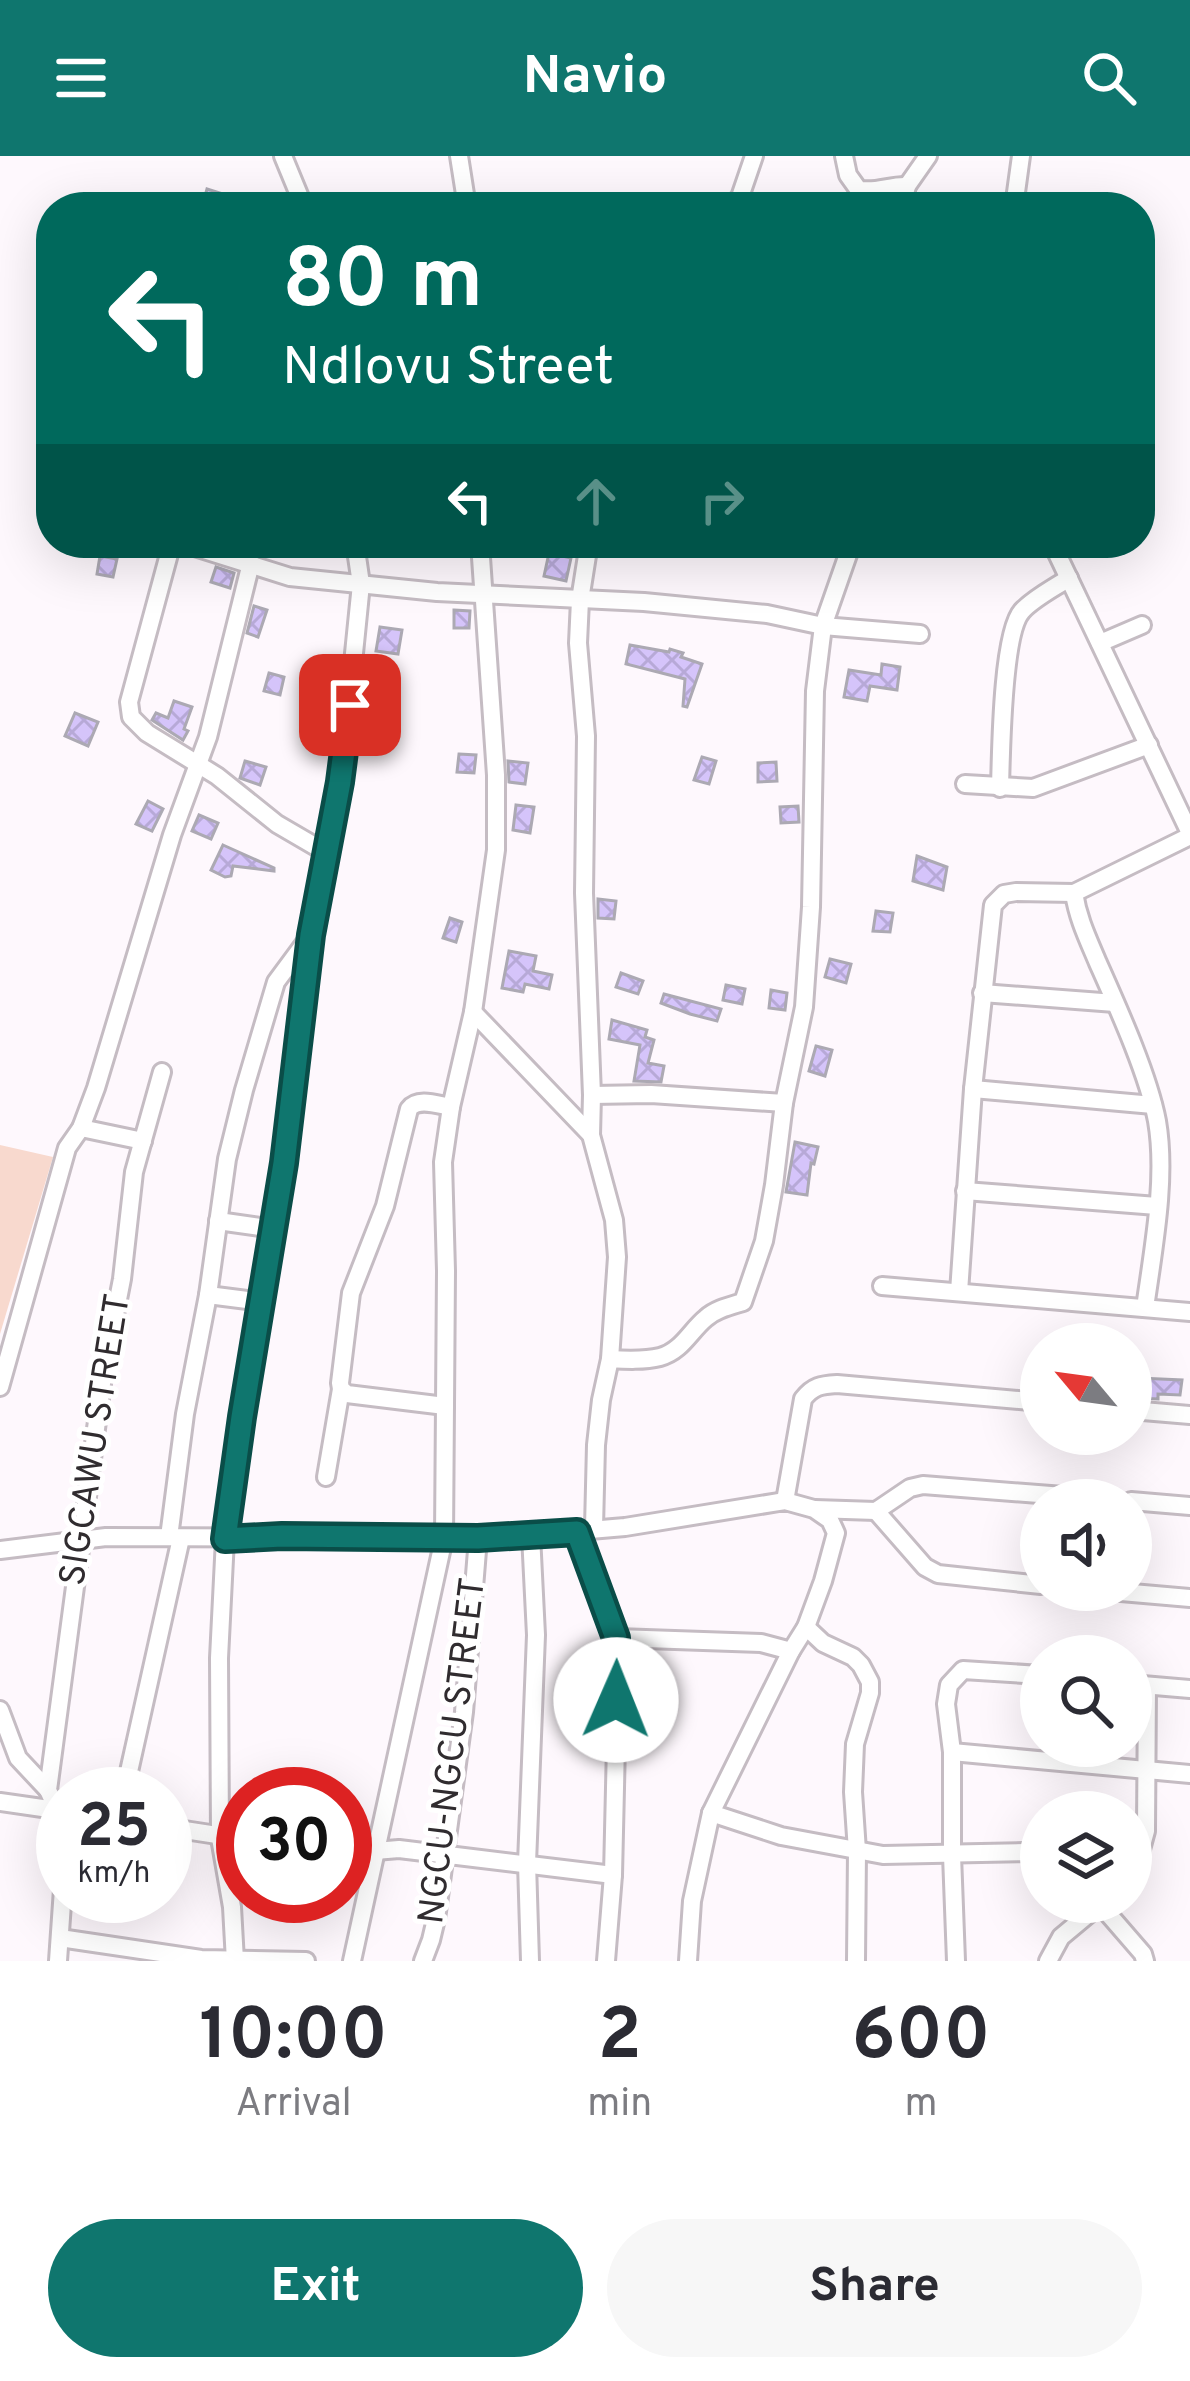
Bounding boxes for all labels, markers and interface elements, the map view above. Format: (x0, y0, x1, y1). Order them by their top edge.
text: Navio (523, 44, 667, 113)
icon: menu (48, 45, 114, 111)
icon: search (1076, 45, 1142, 111)
text: 80 m (282, 231, 483, 337)
icon: left (84, 240, 240, 396)
text: Ndlovu Street (282, 335, 614, 404)
icon: left (437, 468, 503, 534)
icon: ahead (563, 468, 629, 534)
icon: right (689, 468, 755, 534)
pin (299, 654, 401, 756)
icon: arrive (317, 672, 383, 738)
street label: SIGCAWU STREET (51, 1291, 143, 1589)
north arrow (1020, 1323, 1152, 1455)
map controls (1020, 1323, 1152, 1923)
button: sound (1020, 1479, 1152, 1611)
street label: NGCU-NGCU STREET (410, 1575, 498, 1927)
button: search (1020, 1635, 1152, 1767)
position arrow (553, 1637, 679, 1763)
speed limit sign: 30 (216, 1767, 372, 1923)
button: layers (1020, 1791, 1152, 1923)
text: 25 (77, 1792, 151, 1868)
text: km/h (78, 1856, 150, 1893)
text: 10:00 (199, 1993, 388, 2085)
text: 2 (598, 1993, 642, 2085)
text: 600 (851, 1993, 991, 2085)
text: Arrival (235, 2081, 352, 2130)
text: min (587, 2081, 652, 2130)
text: m (905, 2081, 938, 2130)
button: Exit (48, 2219, 583, 2357)
button: Share (607, 2219, 1142, 2357)

